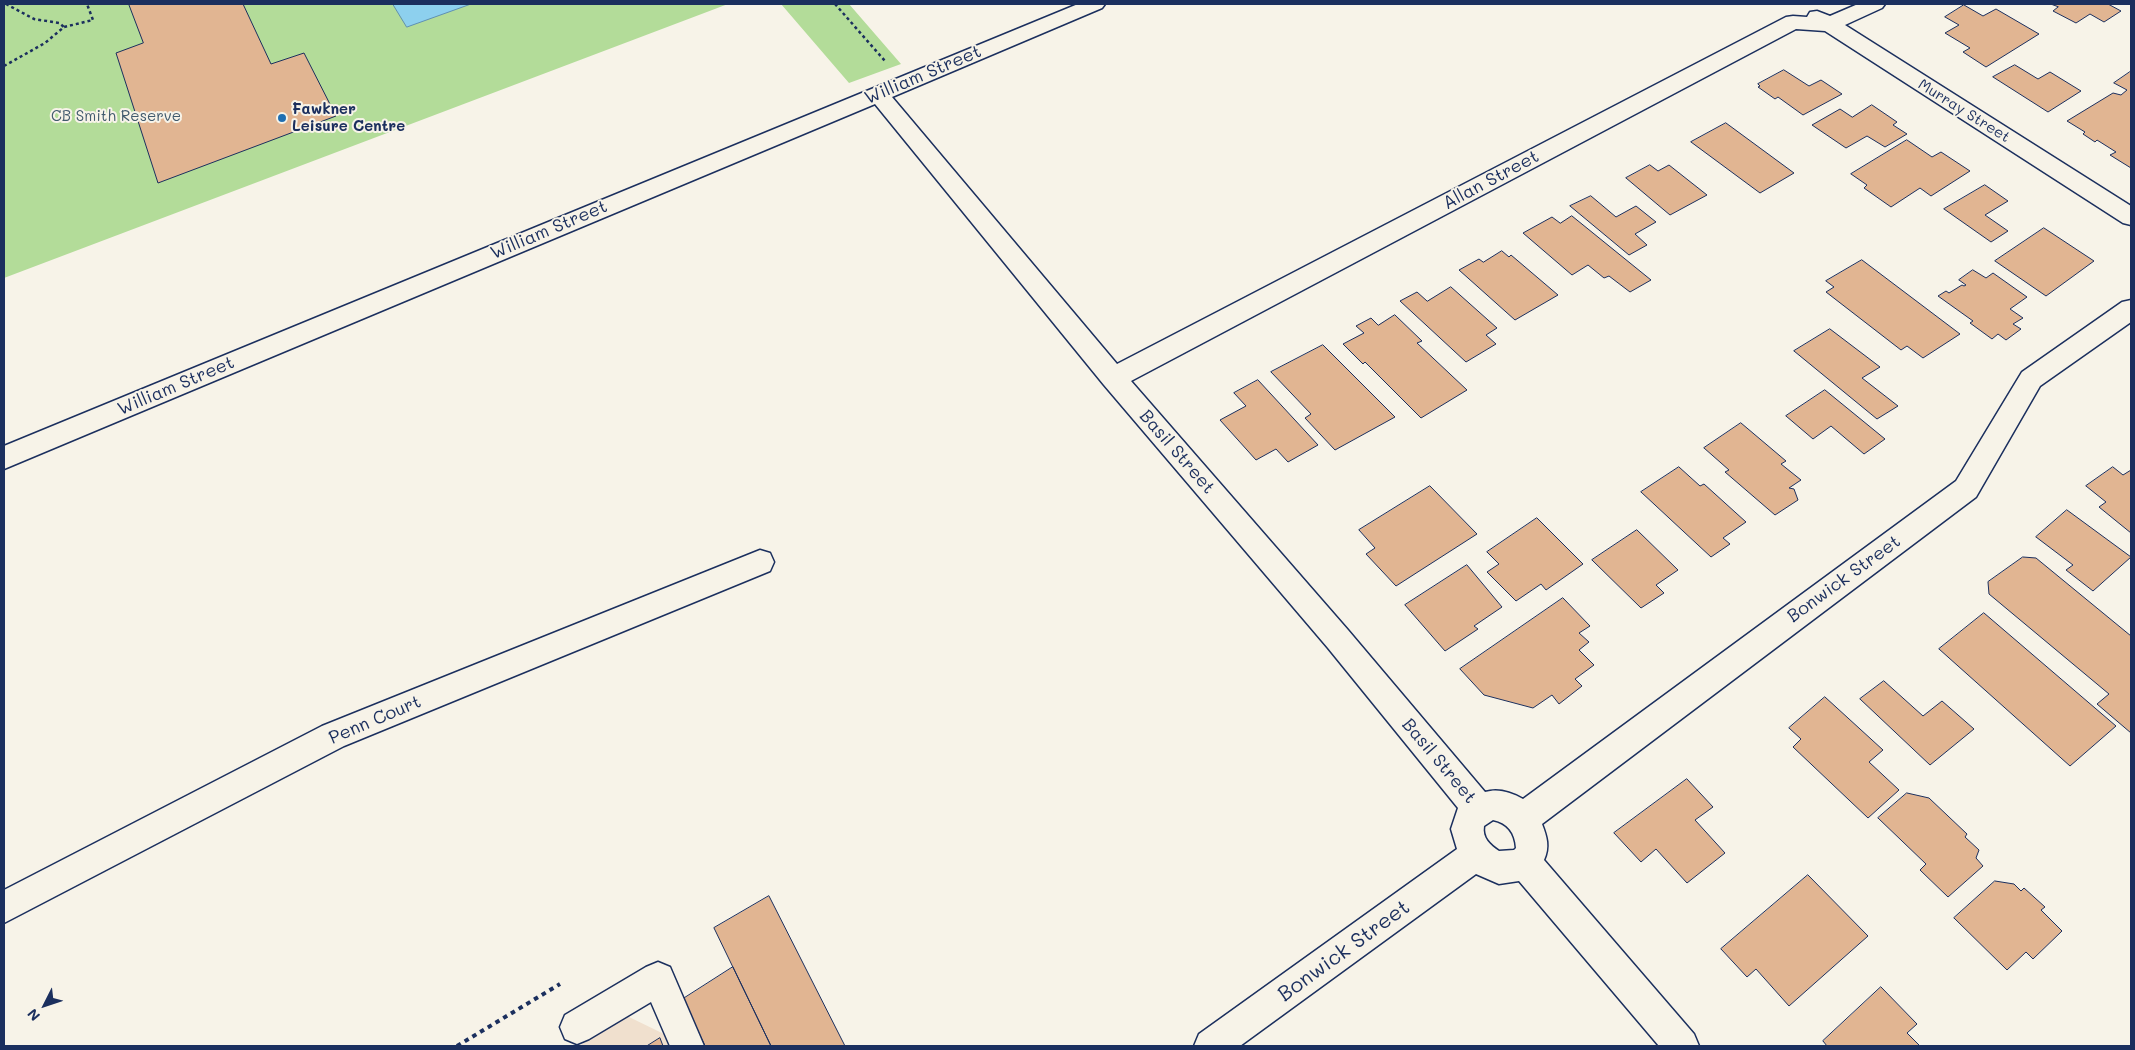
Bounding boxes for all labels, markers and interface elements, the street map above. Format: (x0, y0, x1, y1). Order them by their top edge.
street label: William Street (861, 41, 985, 109)
street label: Murray Street (1915, 76, 2013, 146)
place label: Fawkner Leisure Centre (292, 100, 405, 135)
park label: CB Smith Reserve (51, 107, 181, 125)
marker: Fawkner Leisure Centre (276, 112, 288, 124)
street label: Allan Street (1439, 146, 1543, 214)
street label: William Street (487, 196, 611, 264)
street label: William Street (114, 352, 238, 420)
street label: Basil Street (1135, 406, 1219, 498)
street label: Bonwick Street (1783, 531, 1905, 627)
street label: Penn Court (326, 691, 424, 749)
street label: Basil Street (1397, 714, 1481, 808)
street label: Bonwick Street (1273, 895, 1415, 1007)
north arrow (20, 980, 70, 1030)
text: N (23, 1005, 44, 1025)

